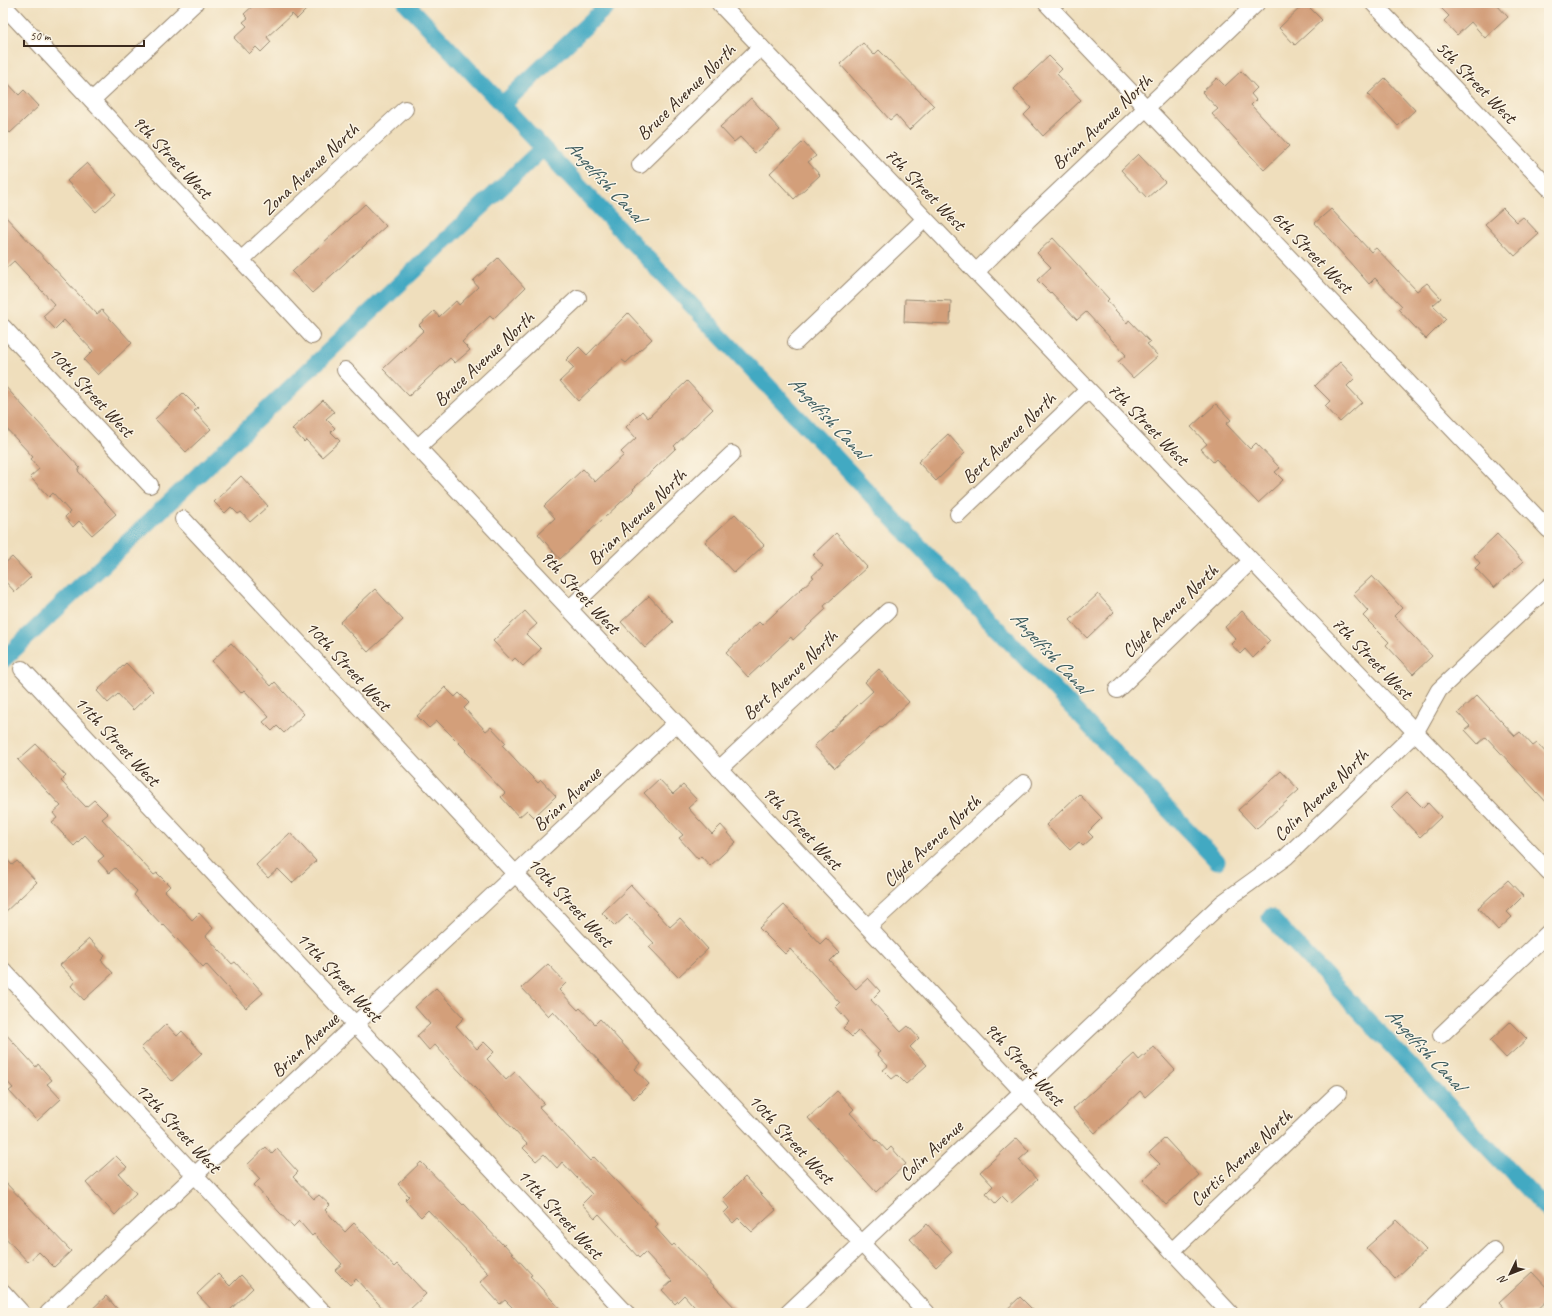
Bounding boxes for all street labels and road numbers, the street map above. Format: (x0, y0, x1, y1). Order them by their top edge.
street label: 5th Street West (1430, 35, 1523, 130)
street label: Bruce Avenue North (631, 38, 742, 146)
street label: Brian Avenue North (1047, 68, 1158, 175)
street label: 9th Street West (127, 110, 218, 205)
street label: Zona Avenue North (256, 117, 364, 220)
street label: 7th Street West (879, 142, 972, 237)
street label: 6th Street West (1266, 205, 1359, 300)
street label: Bruce Avenue North (429, 305, 540, 412)
street label: 10th Street West (43, 342, 140, 443)
street label: 7th Street West (1102, 377, 1195, 472)
street label: Bert Avenue North (957, 386, 1062, 489)
street label: Brian Avenue North (582, 463, 693, 571)
street label: 9th Street West (535, 545, 626, 640)
street label: Clyde Avenue North (1117, 558, 1224, 663)
street label: 7th Street West (1326, 611, 1419, 706)
street label: 10th Street West (300, 616, 397, 717)
street label: Bert Avenue North (737, 624, 844, 725)
street label: 11th Street West (69, 691, 166, 792)
street label: Colin Avenue North (1268, 743, 1375, 847)
street label: Brian Avenue (528, 760, 607, 837)
street label: 9th Street West (757, 781, 848, 876)
street label: Clyde Avenue North (878, 789, 987, 892)
street label: 10th Street West (522, 852, 619, 953)
street label: 11th Street West (291, 927, 388, 1028)
street label: Brian Avenue (266, 1006, 345, 1083)
street label: 9th Street West (979, 1017, 1070, 1112)
street label: 12th Street West (130, 1078, 227, 1179)
street label: 10th Street West (743, 1089, 840, 1190)
street label: Curtis Avenue North (1185, 1103, 1298, 1212)
street label: Colin Avenue (894, 1114, 969, 1187)
street label: 11th Street West (512, 1164, 609, 1265)

